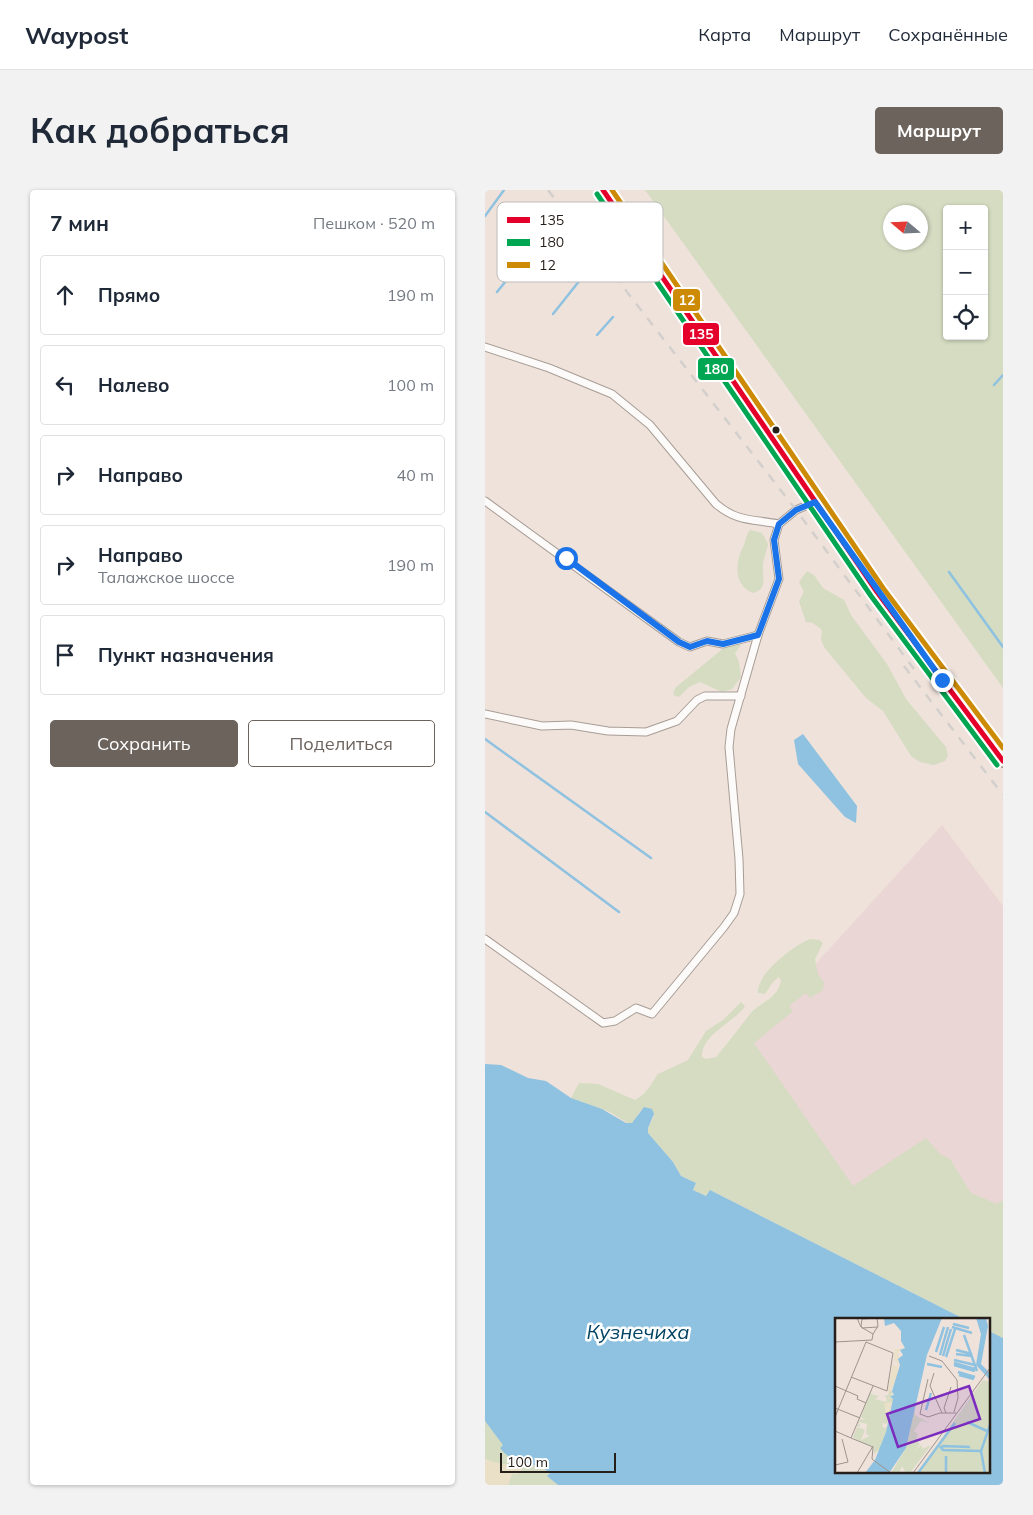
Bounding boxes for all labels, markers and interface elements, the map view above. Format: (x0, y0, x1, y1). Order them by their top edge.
text: Waypost (25, 20, 128, 50)
text: Карта (698, 23, 751, 46)
text: Маршрут (779, 23, 860, 46)
text: Сохранённые (888, 23, 1008, 46)
button: Маршрут (875, 107, 1003, 154)
text: Как добраться (30, 108, 290, 152)
legend (497, 202, 663, 282)
north arrow (883, 205, 928, 250)
map controls (943, 205, 988, 340)
button: + (943, 205, 988, 250)
text: 7 мин (50, 210, 109, 236)
text: 135 (539, 211, 564, 229)
text: Пешком · 520 m (313, 213, 435, 233)
text: 180 (539, 233, 564, 251)
button: − (943, 250, 988, 295)
text: 12 (539, 256, 556, 274)
icon: ahead (51, 281, 79, 309)
text: Прямо (98, 283, 160, 307)
text: 190 m (387, 285, 434, 305)
line badge: 12 (672, 288, 701, 312)
text: 12 (679, 291, 695, 309)
button: locate (943, 295, 988, 340)
line badge: 135 (682, 322, 720, 346)
text: 135 (688, 325, 714, 343)
line badge: 180 (697, 357, 735, 381)
text: 180 (703, 360, 729, 378)
icon: left (51, 371, 79, 399)
text: Налево (98, 373, 170, 397)
text: 100 m (387, 375, 434, 395)
unlabelled marker (771, 425, 781, 435)
icon: right (51, 461, 79, 489)
text: Направо (98, 463, 183, 487)
text: 40 m (397, 465, 434, 485)
text: Направо (98, 543, 183, 567)
route start (555, 547, 578, 570)
icon: right (51, 551, 79, 579)
text: 190 m (387, 555, 434, 575)
text: Талажское шоссе (98, 567, 235, 587)
icon: arrive (51, 641, 79, 669)
text: Пункт назначения (98, 643, 274, 667)
route end (931, 669, 954, 692)
button: Сохранить (50, 720, 238, 767)
button: Поделиться (248, 720, 435, 767)
inset map (835, 1318, 991, 1472)
water label: Кузнечиха (587, 1319, 689, 1344)
scale bar (500, 1450, 616, 1473)
text: 100 m (507, 1453, 548, 1471)

